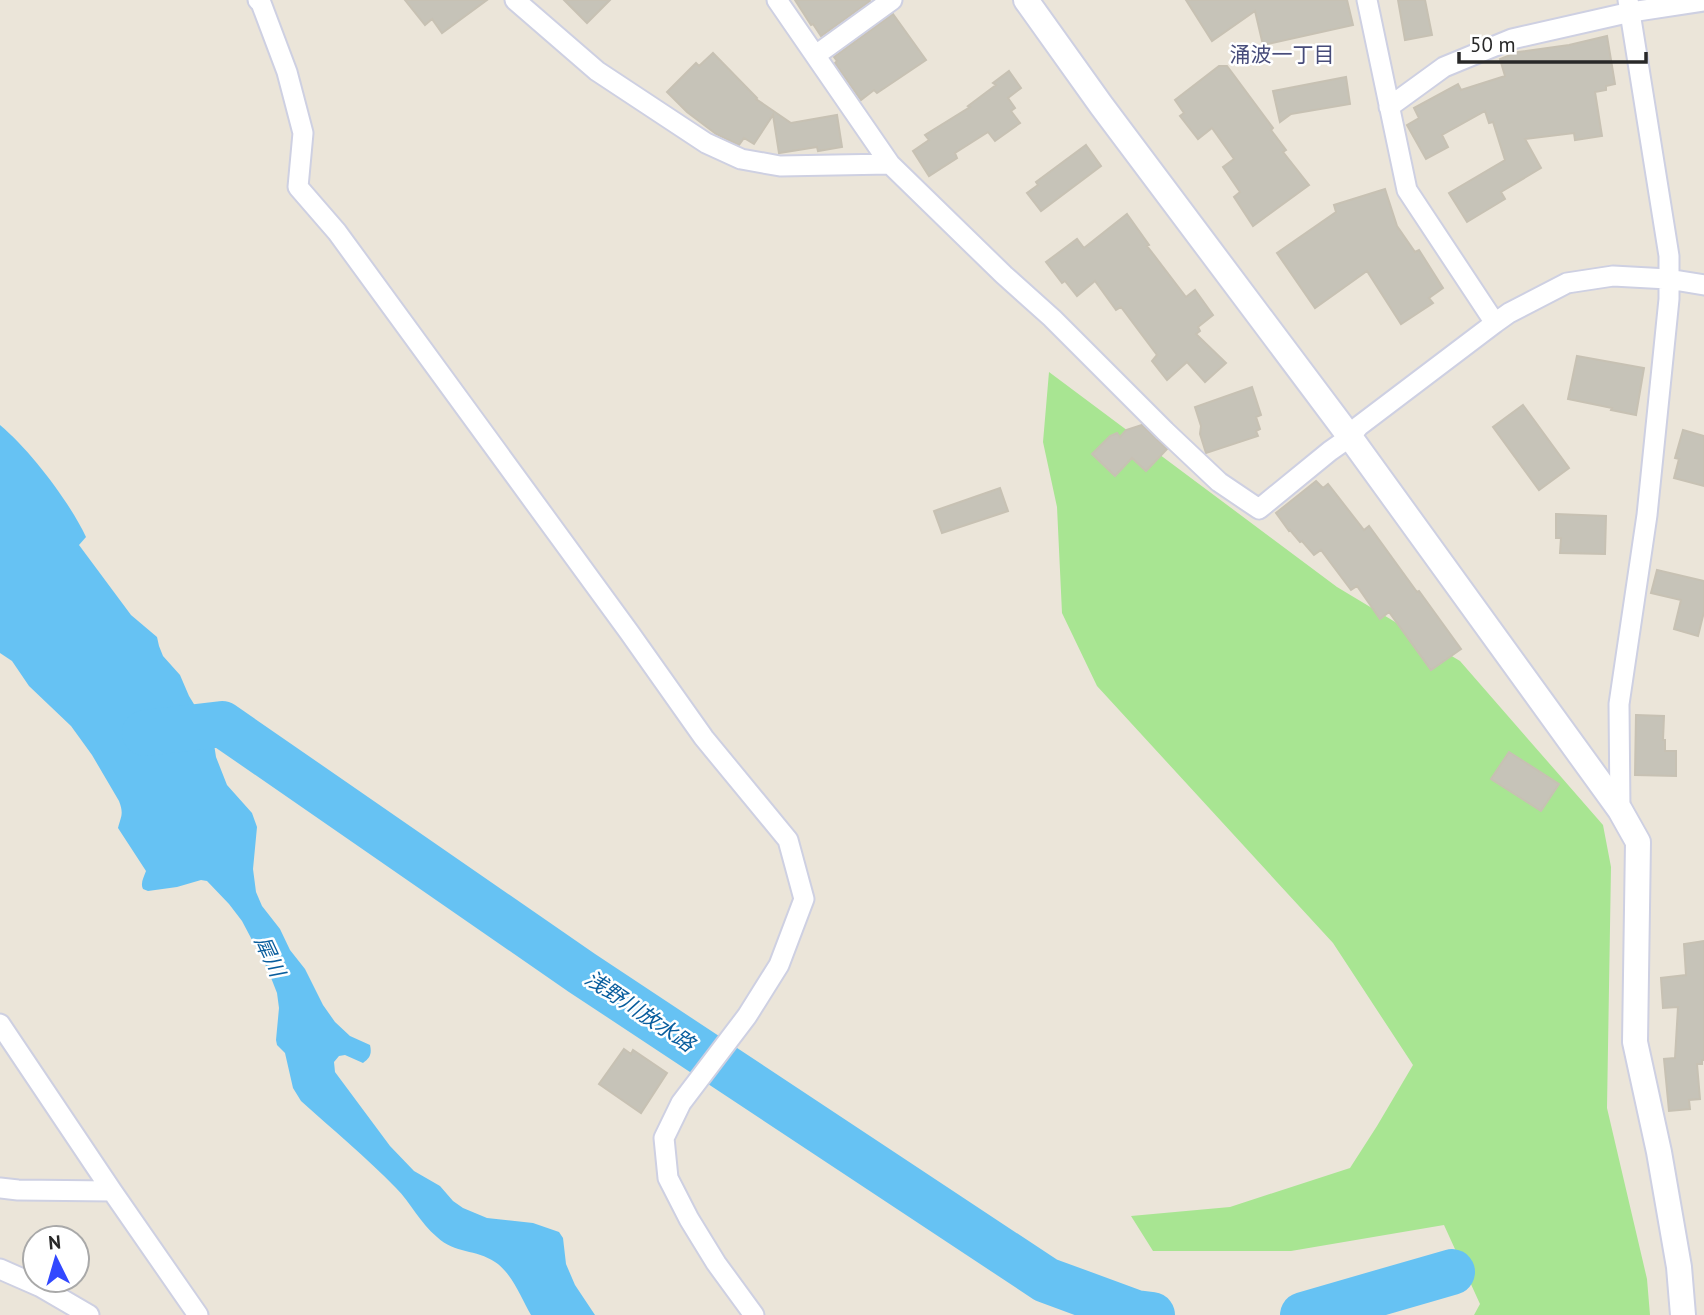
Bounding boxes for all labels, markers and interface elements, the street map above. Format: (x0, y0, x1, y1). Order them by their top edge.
scale bar (1459, 21, 1646, 65)
text: 50 m (1470, 31, 1516, 58)
district label: 涌波一丁目 (1230, 41, 1335, 68)
water label: 犀川 (249, 931, 292, 983)
water label: 浅野川放水路 (580, 965, 701, 1059)
north arrow (21, 1224, 91, 1294)
text: N (47, 1230, 62, 1255)

